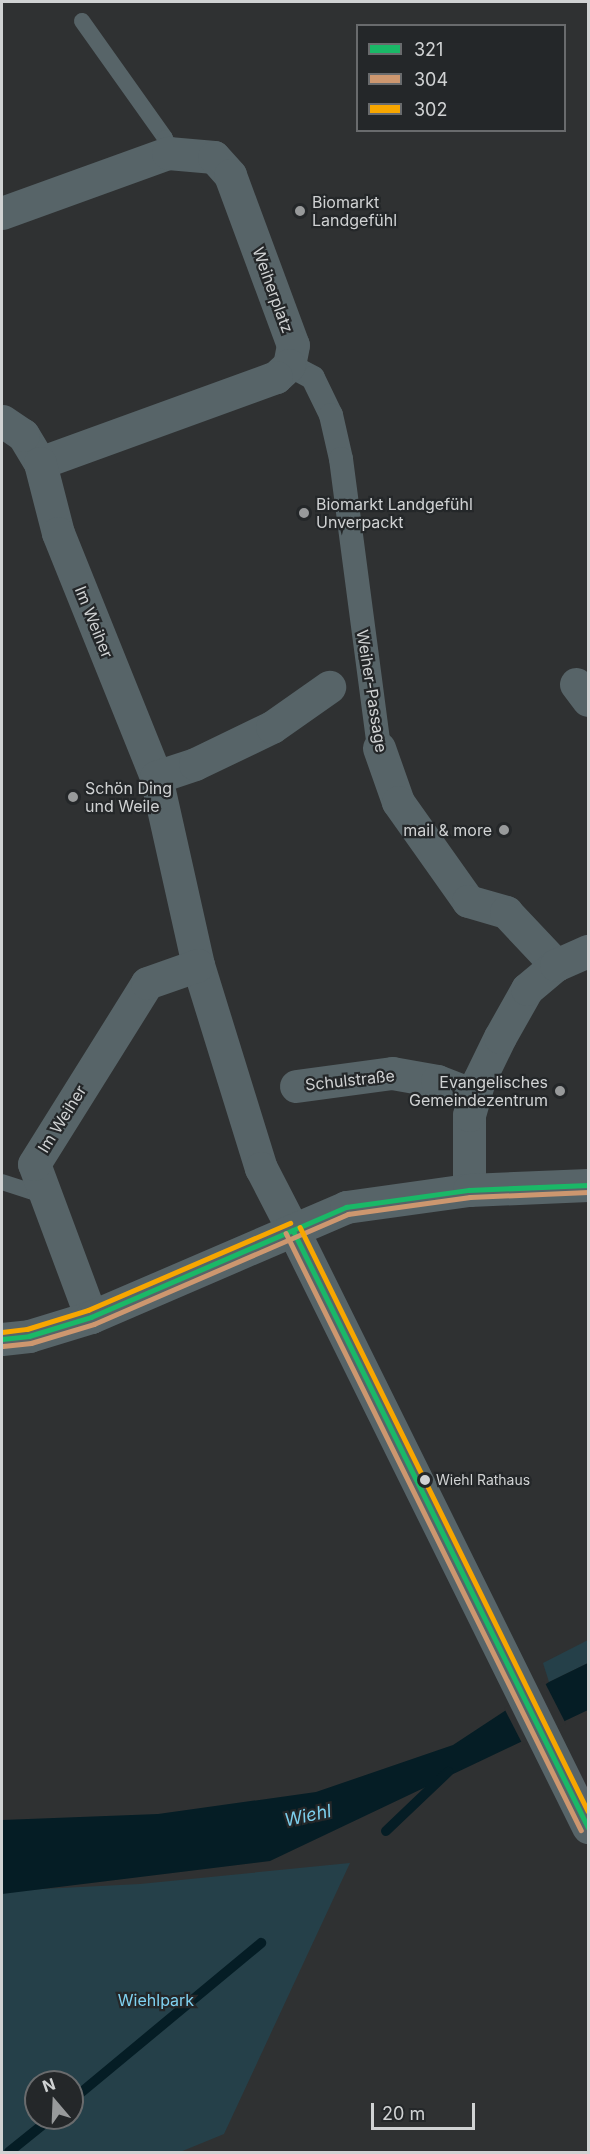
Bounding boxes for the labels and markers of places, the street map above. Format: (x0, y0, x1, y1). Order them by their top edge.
place label: Biomarkt Landgefühl (312, 192, 397, 230)
marker: Biomarkt Landgefühl (293, 204, 307, 218)
place label: Biomarkt Landgefühl Unverpackt (316, 494, 473, 532)
marker: Biomarkt Landgefühl Unverpackt (297, 506, 311, 520)
place label: Schön Ding und Weile (85, 778, 172, 816)
marker: Schön Ding und Weile (66, 790, 80, 804)
place label: mail & more (403, 820, 492, 840)
marker: mail & more (497, 823, 511, 837)
place label: Evangelisches Gemeindezentrum (409, 1072, 548, 1110)
marker: Evangelisches Gemeindezentrum (553, 1084, 567, 1098)
place label: Wiehl Rathaus (436, 1472, 530, 1488)
marker: Wiehl Rathaus (419, 1474, 431, 1486)

